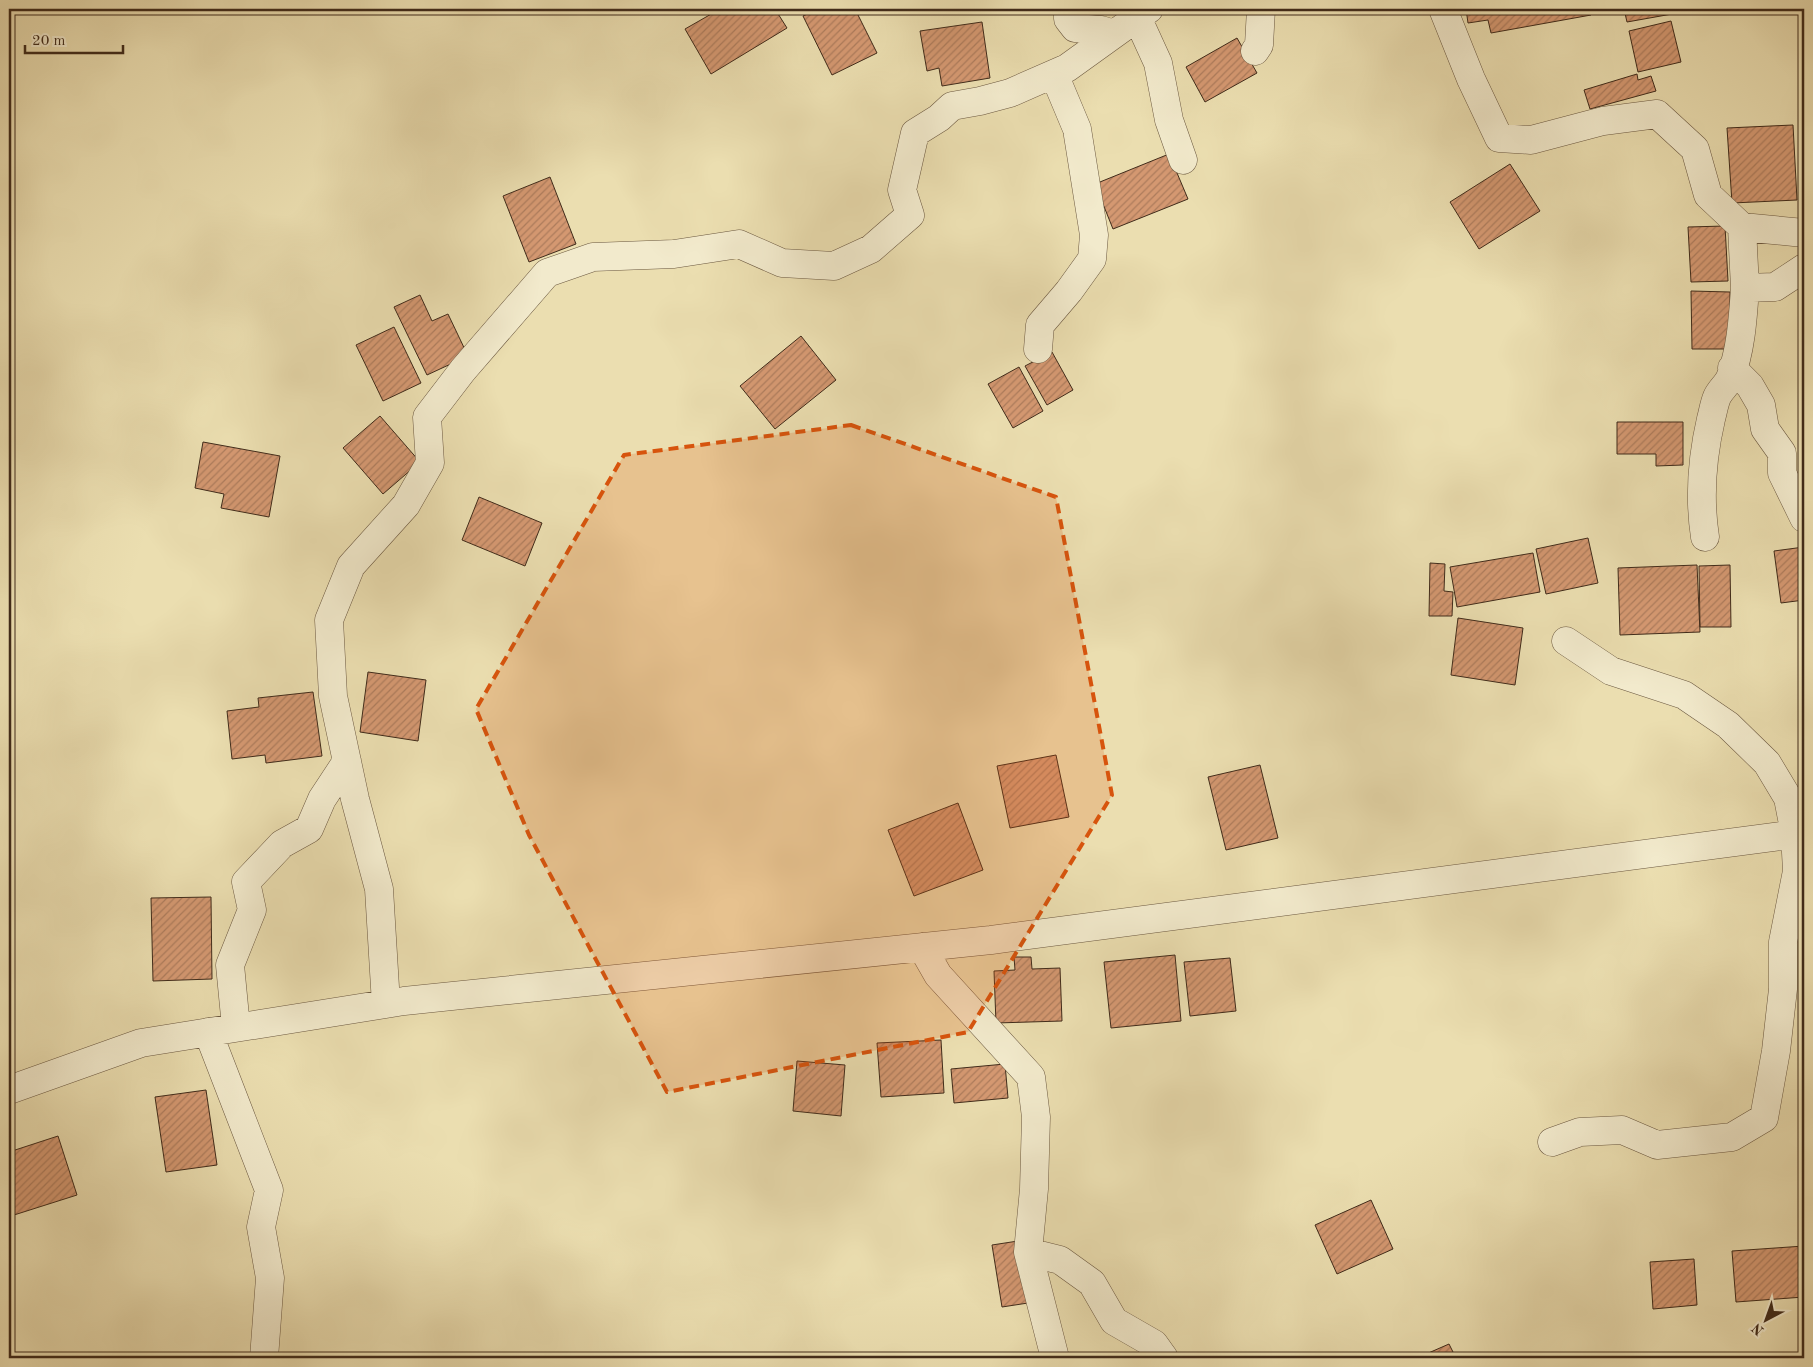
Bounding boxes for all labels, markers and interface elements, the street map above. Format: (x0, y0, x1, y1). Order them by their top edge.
scale bar (25, 22, 122, 54)
text: 20 m (32, 34, 66, 49)
north arrow (1740, 1294, 1790, 1344)
text: N (1749, 1320, 1767, 1338)

